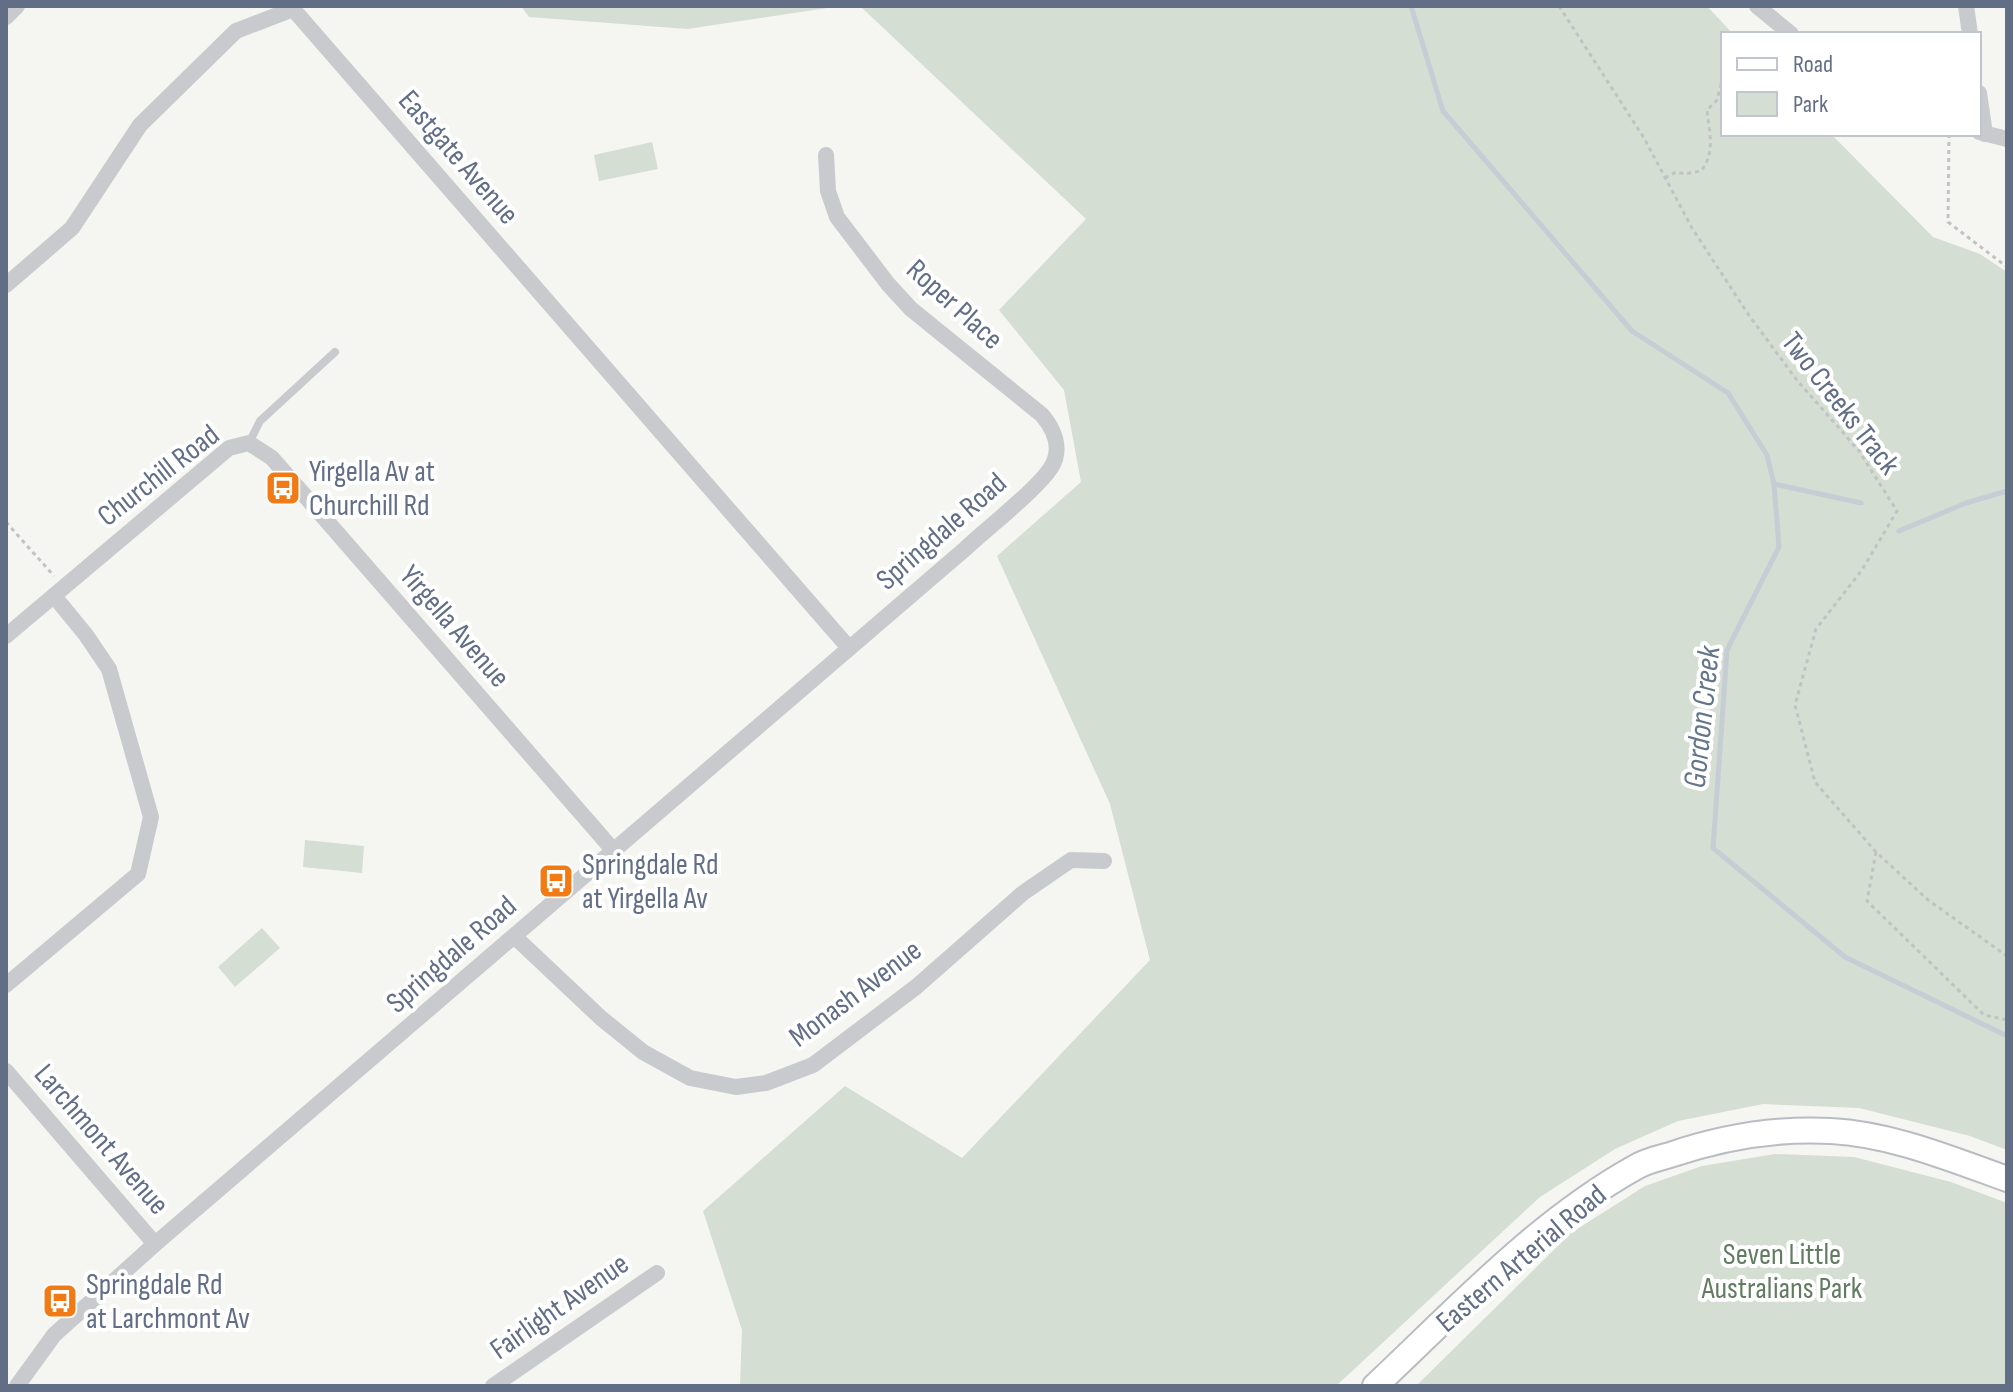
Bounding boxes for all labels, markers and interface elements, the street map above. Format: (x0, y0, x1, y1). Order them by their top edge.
legend (1721, 32, 1981, 136)
text: Road (1793, 50, 1833, 79)
street label: Eastgate Avenue (390, 83, 526, 232)
text: Park (1793, 90, 1828, 119)
street label: Roper Place (899, 252, 1010, 357)
street label: Two Creeks Track (1773, 325, 1907, 483)
street label: Churchill Road (91, 417, 227, 534)
place label: Yirgella Av at Churchill Rd (309, 454, 435, 524)
street label: Springdale Road (869, 465, 1014, 598)
bus stop icon: Yirgella Av at Churchill Rd (264, 469, 302, 507)
street label: Yirgella Avenue (392, 558, 517, 695)
water label: Gordon Creek (1676, 643, 1729, 790)
place label: Springdale Rd at Yirgella Av (582, 847, 719, 917)
bus stop icon: Springdale Rd at Yirgella Av (537, 862, 575, 900)
street label: Springdale Road (379, 888, 524, 1021)
street label: Monash Avenue (782, 932, 929, 1055)
street label: Larchmont Avenue (26, 1057, 176, 1222)
street label: Eastern Arterial Road (1429, 1177, 1614, 1340)
park label: Seven Little Australians Park (1701, 1237, 1863, 1307)
street label: Fairlight Avenue (483, 1246, 636, 1368)
place label: Springdale Rd at Larchmont Av (86, 1267, 250, 1337)
bus stop icon: Springdale Rd at Larchmont Av (41, 1282, 79, 1320)

